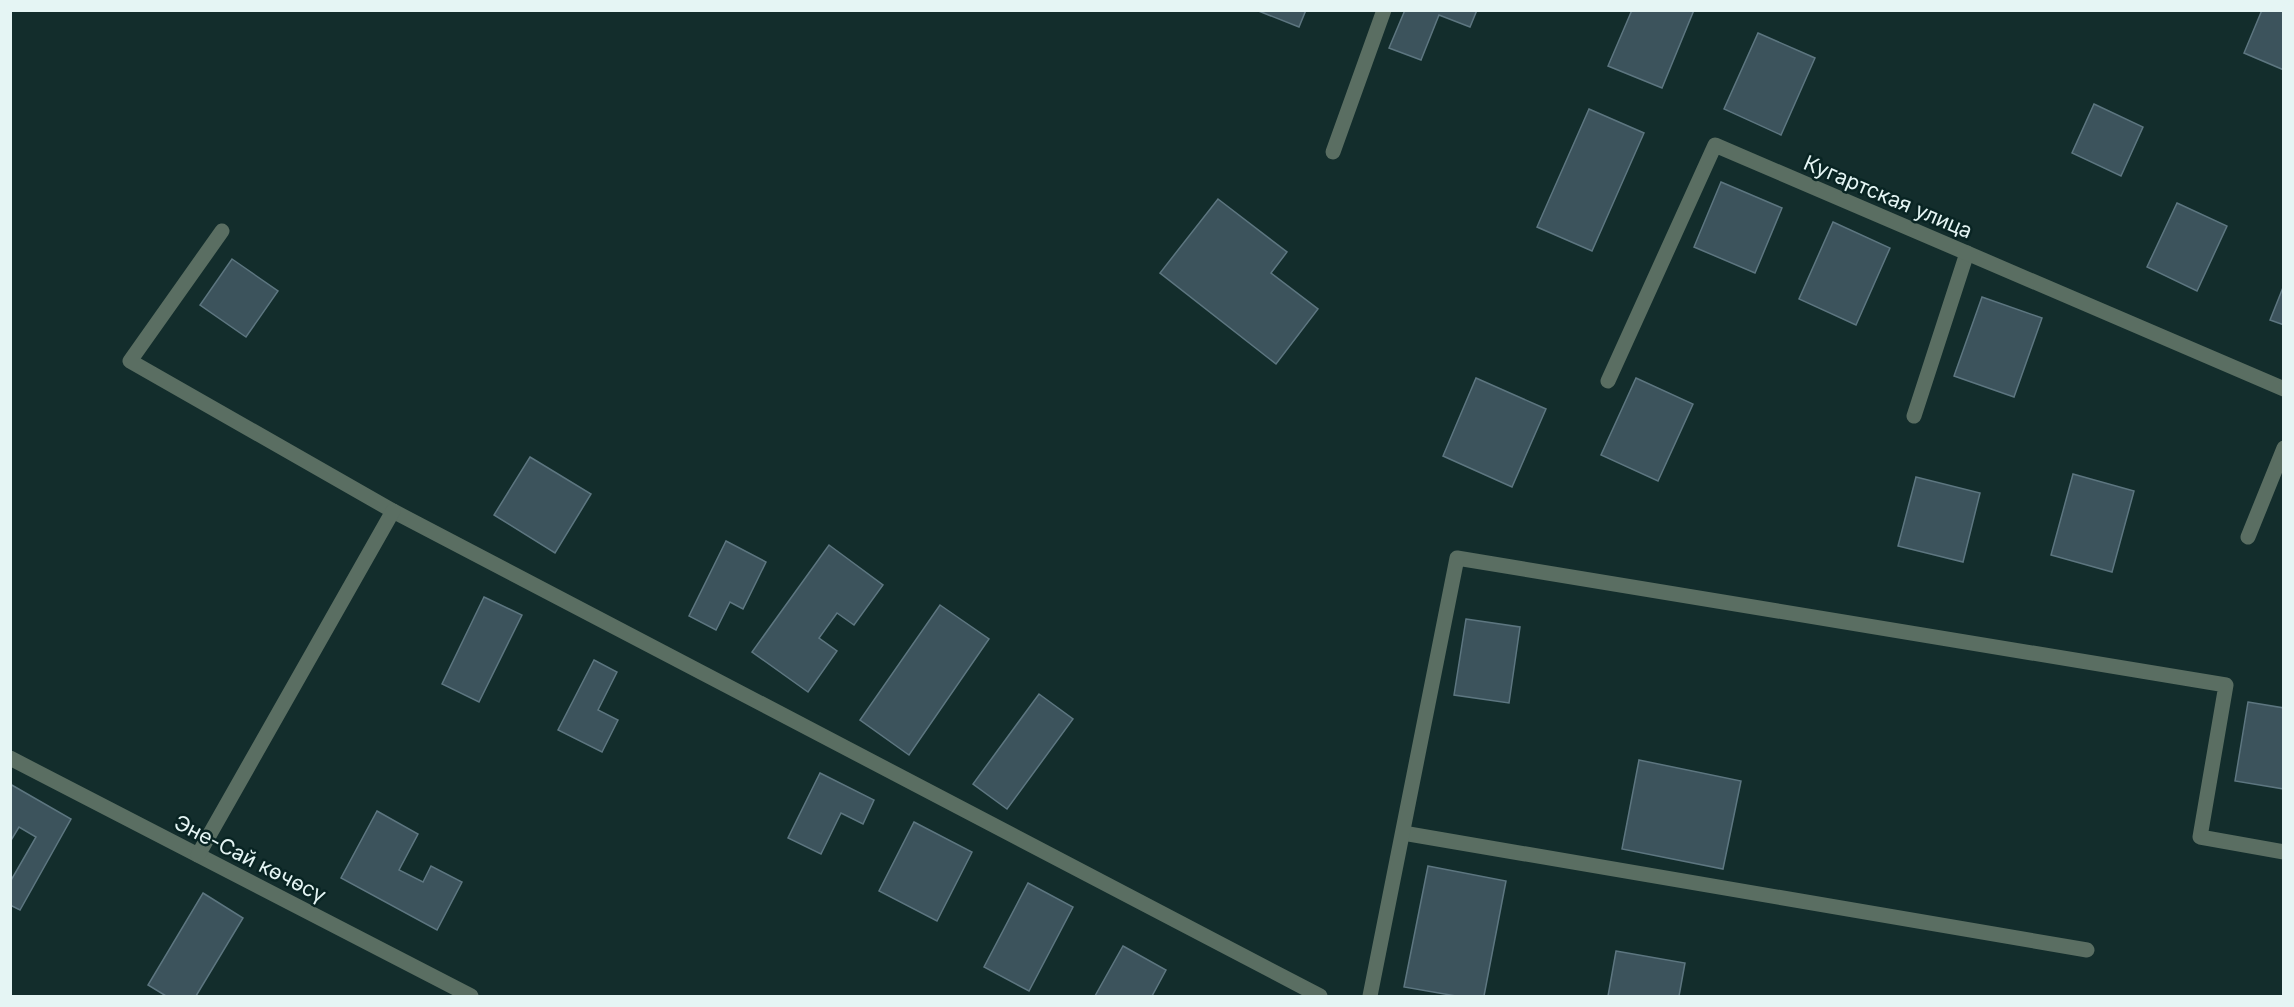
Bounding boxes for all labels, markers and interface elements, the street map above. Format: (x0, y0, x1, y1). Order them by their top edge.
street label: Кугартская улица (1800, 150, 1976, 243)
street label: Эне-Сай көчөсү (170, 810, 330, 908)

